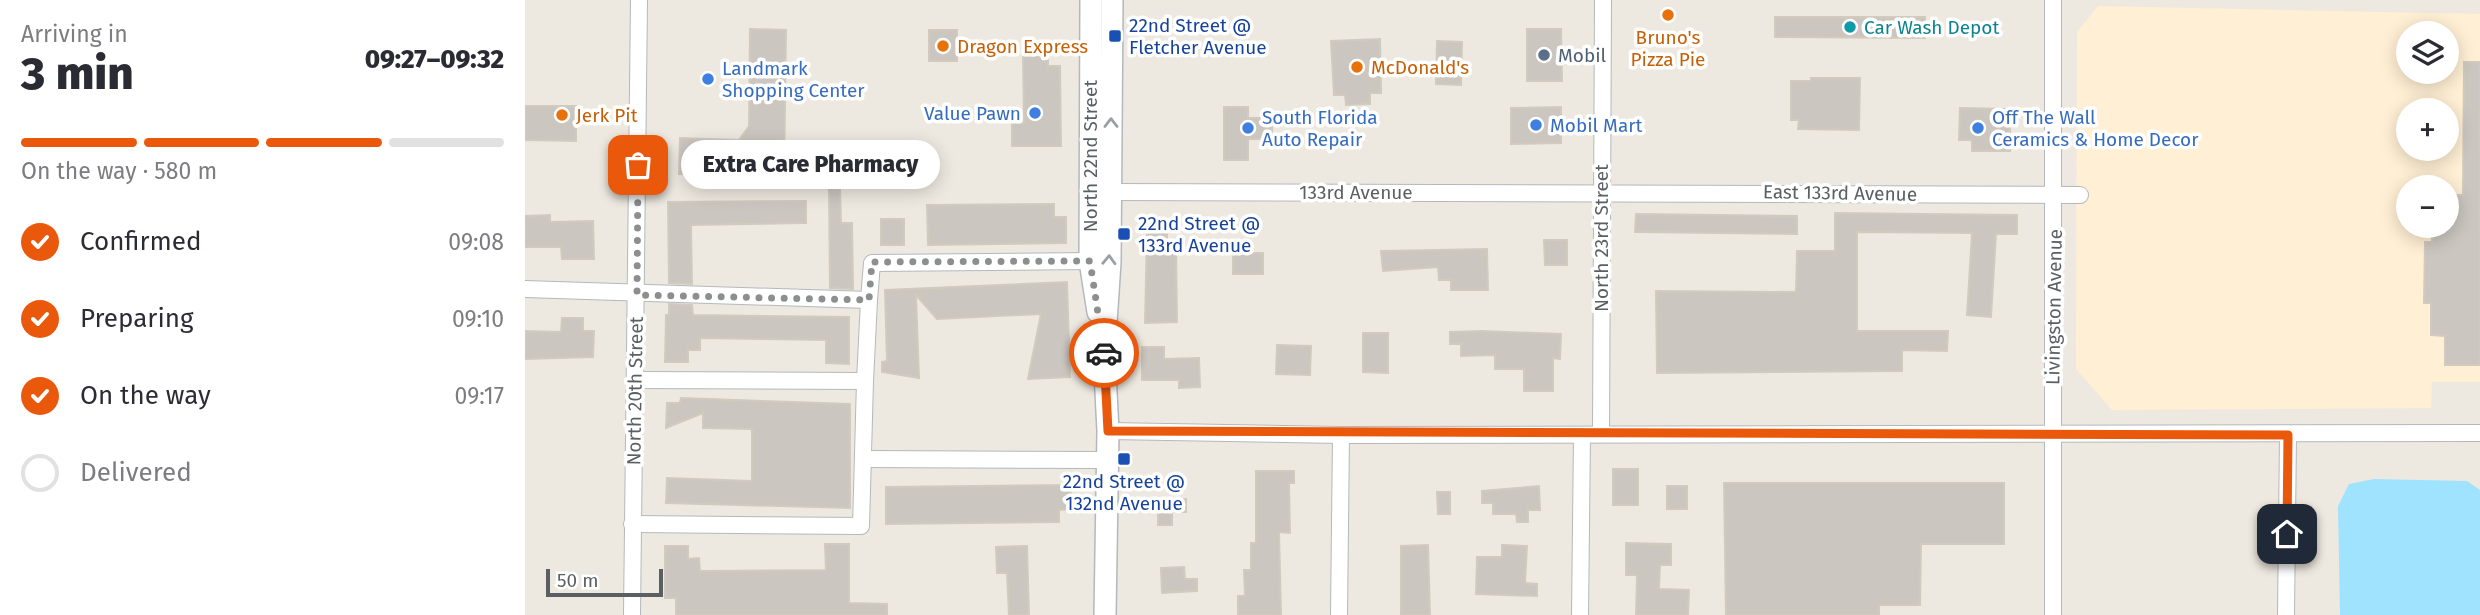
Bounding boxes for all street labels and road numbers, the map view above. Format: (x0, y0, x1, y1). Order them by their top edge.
street label: North 22nd Street (1079, 80, 1102, 232)
street label: North 23rd Street (1590, 164, 1613, 312)
street label: East 133rd Avenue (1763, 180, 1917, 206)
street label: 133rd Avenue (1299, 181, 1413, 204)
street label: Livingston Avenue (2041, 229, 2067, 385)
street label: North 20th Street (622, 316, 648, 466)

